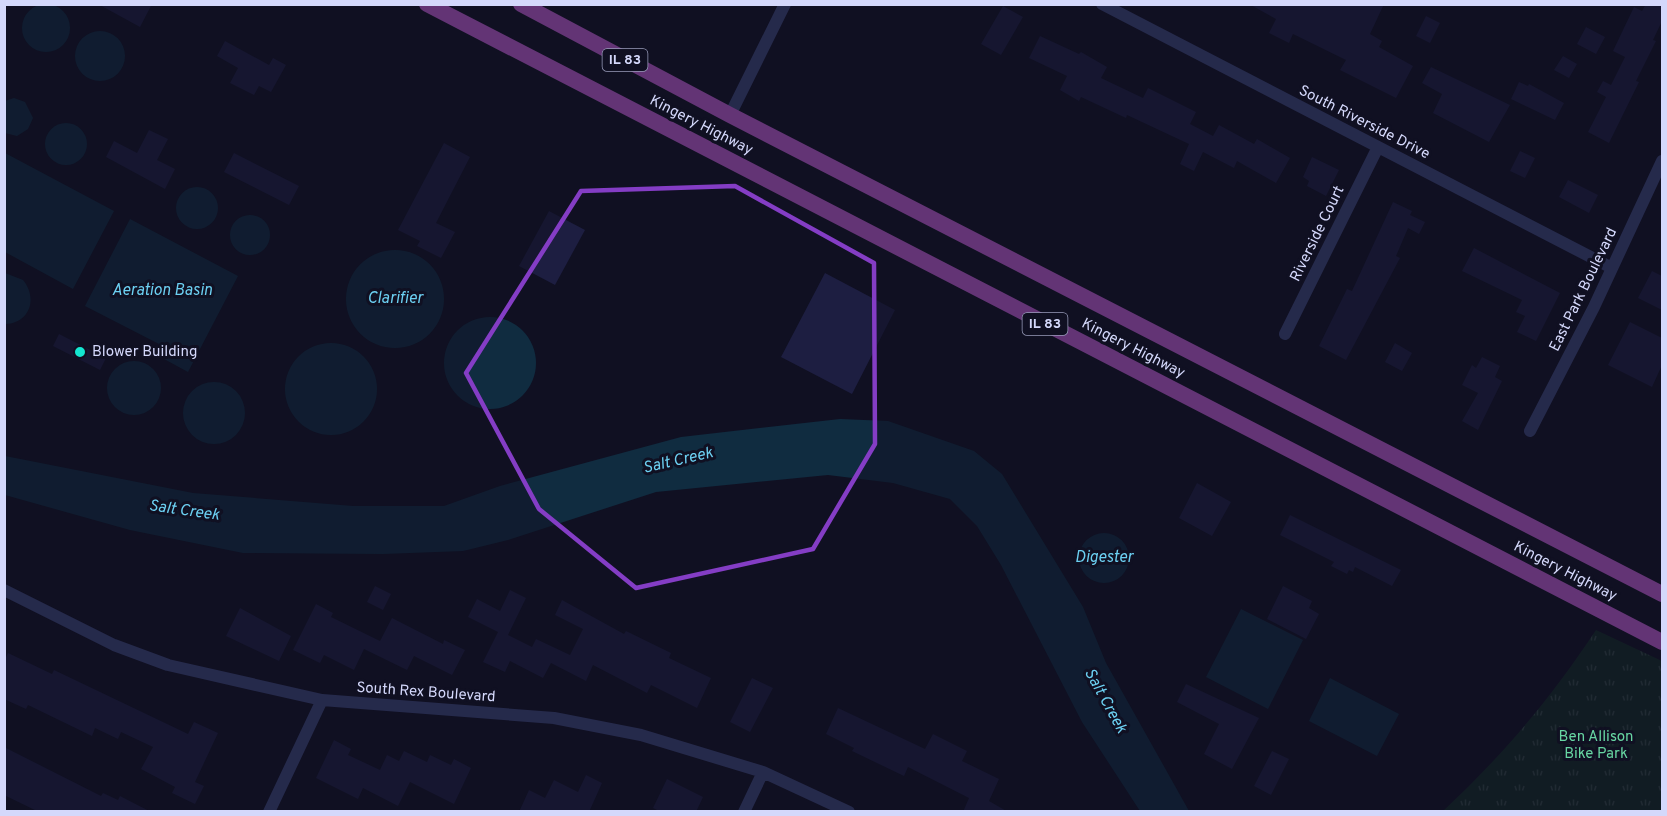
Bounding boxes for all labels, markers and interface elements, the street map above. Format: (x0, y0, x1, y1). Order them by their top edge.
road number: IL 83 (602, 49, 648, 71)
street label: South Riverside Drive (1295, 82, 1433, 164)
street label: Kingery Highway (646, 92, 756, 160)
street label: Riverside Court (1287, 183, 1349, 285)
street label: East Park Boulevard (1546, 225, 1622, 355)
water label: Aeration Basin (112, 281, 213, 301)
water label: Clarifier (367, 289, 425, 309)
road number: IL 83 (1022, 313, 1068, 335)
street label: Kingery Highway (1078, 315, 1188, 383)
place label: Blower Building (92, 343, 198, 362)
marker: Blower Building (73, 345, 87, 359)
water label: Salt Creek (641, 443, 716, 479)
water label: Salt Creek (147, 496, 222, 526)
street label: Kingery Highway (1510, 538, 1620, 606)
water label: Digester (1075, 548, 1135, 568)
water label: Salt Creek (1079, 665, 1131, 738)
street label: South Rex Boulevard (356, 679, 496, 707)
park label: Ben Allison Bike Park (1558, 728, 1634, 764)

